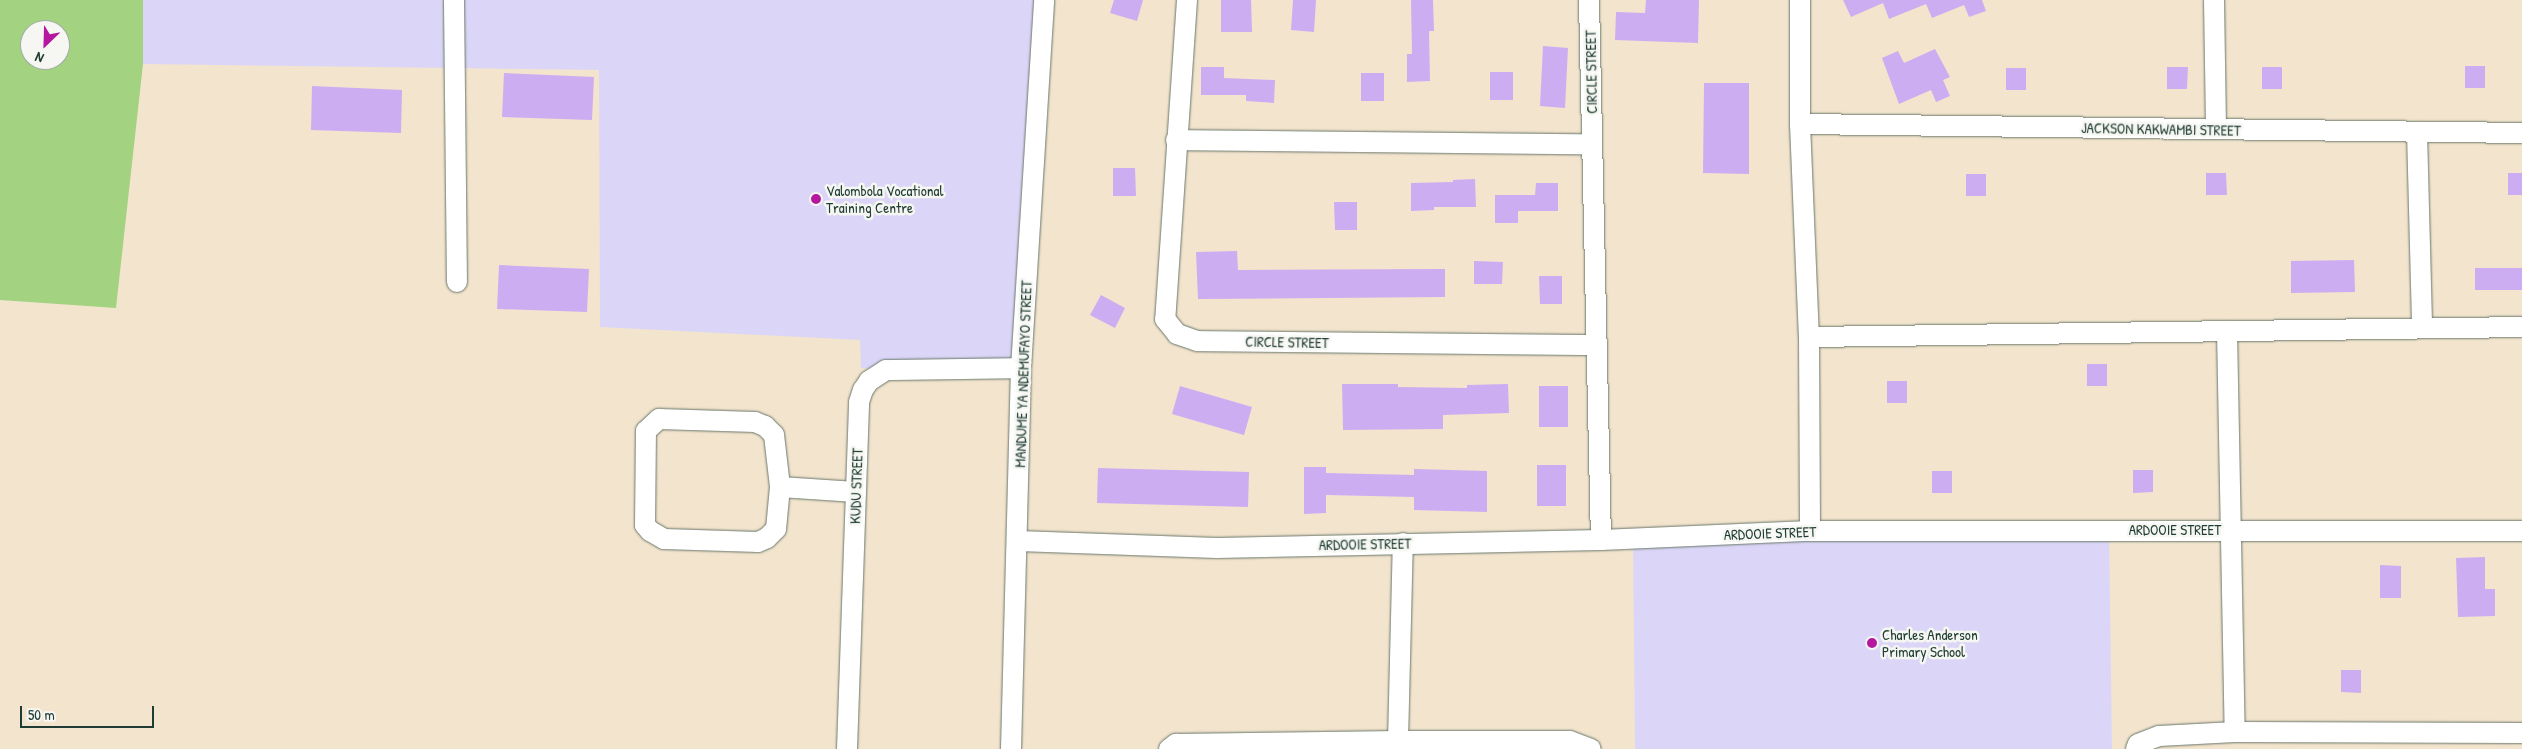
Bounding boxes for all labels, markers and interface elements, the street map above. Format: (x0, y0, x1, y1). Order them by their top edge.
north arrow (20, 20, 70, 70)
street label: CIRCLE STREET (1581, 30, 1601, 114)
text: N (32, 48, 46, 68)
street label: JACKSON KAKWAMBI STREET (2081, 119, 2241, 139)
place label: Valombola Vocational Training Centre (826, 181, 943, 216)
marker: Valombola Vocational Training Centre (810, 193, 822, 205)
street label: MANDUME YA NDEMUFAYO STREET (1011, 280, 1035, 468)
street label: CIRCLE STREET (1245, 332, 1329, 352)
street label: KUDU STREET (846, 448, 866, 524)
street label: ARDOOIE STREET (2129, 521, 2221, 539)
street label: ARDOOIE STREET (1723, 522, 1817, 544)
street label: ARDOOIE STREET (1319, 534, 1411, 554)
place label: Charles Anderson Primary School (1882, 625, 1978, 660)
marker: Charles Anderson Primary School (1866, 637, 1878, 649)
scale bar (22, 696, 156, 728)
text: 50 m (28, 704, 55, 725)

